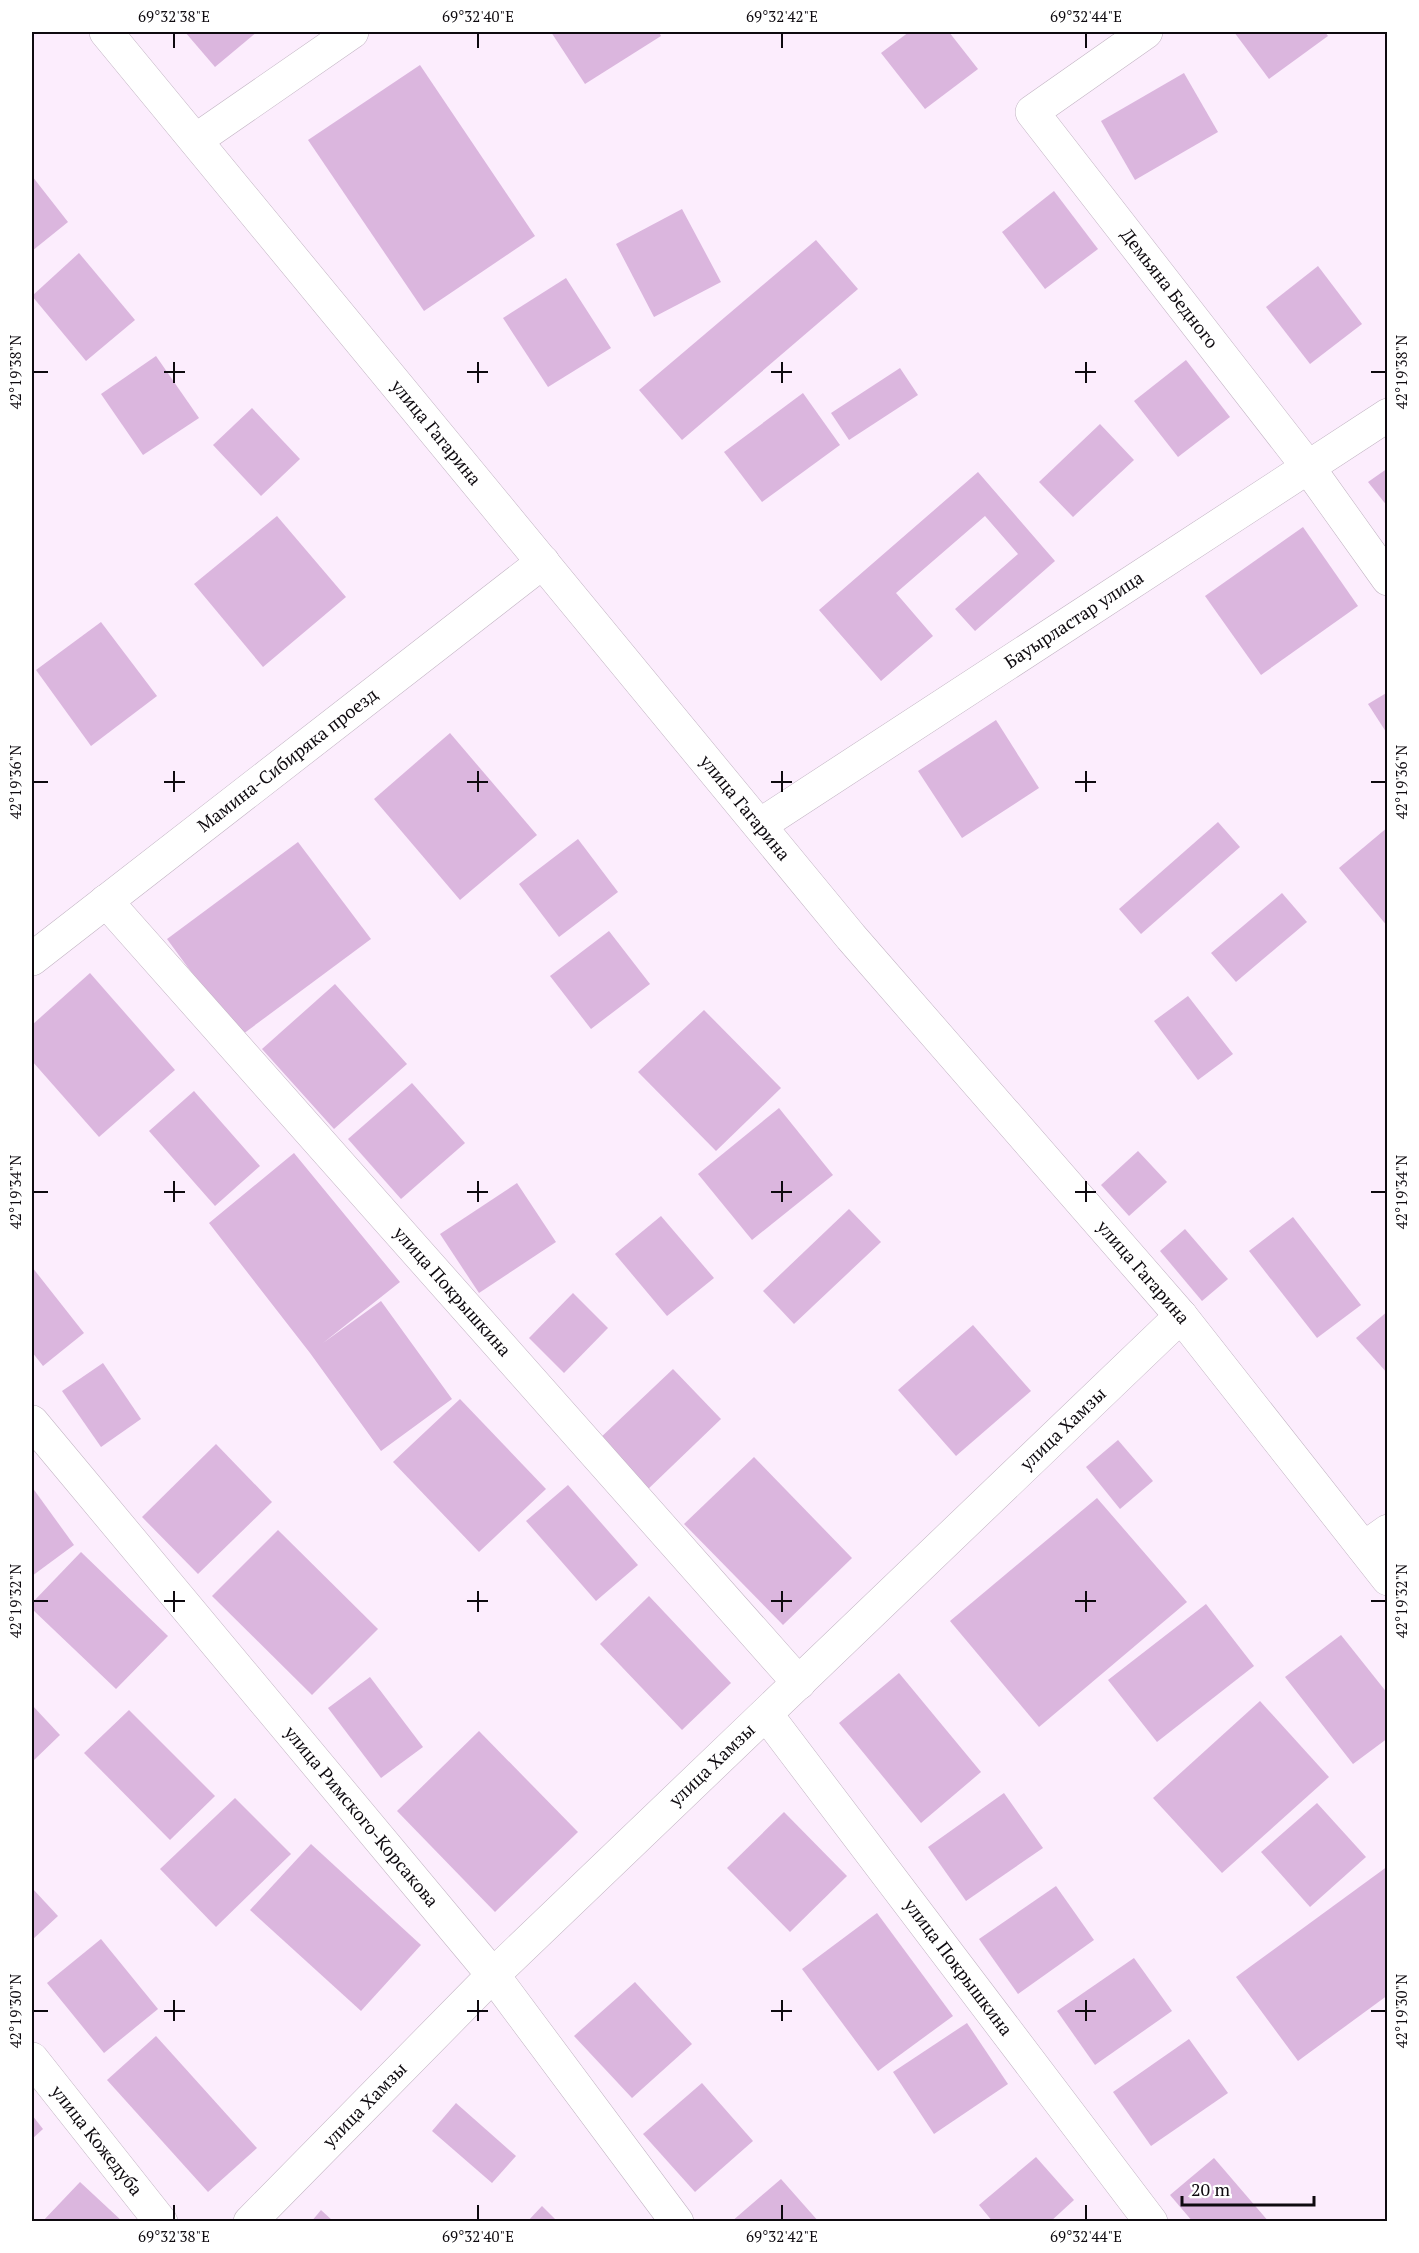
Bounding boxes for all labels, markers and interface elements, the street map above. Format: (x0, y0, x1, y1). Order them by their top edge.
text: 69°32'38"E (138, 6, 210, 26)
text: 69°32'40"E (442, 6, 514, 26)
text: 69°32'42"E (746, 6, 818, 26)
text: 69°32'44"E (1050, 6, 1122, 26)
street label: Демьяна Бедного (1116, 223, 1224, 353)
text: 42°19'38"N (5, 335, 25, 409)
text: 42°19'38"N (1391, 335, 1411, 409)
street label: улица Гагарина (385, 373, 487, 490)
street label: Бауырластар улица (999, 565, 1148, 673)
street label: Мамина-Сибиряка проезд (192, 682, 382, 837)
text: 42°19'36"N (5, 745, 25, 819)
text: 42°19'36"N (1391, 745, 1411, 819)
street label: улица Гагарина (694, 749, 796, 865)
text: 42°19'34"N (5, 1155, 25, 1229)
text: 42°19'34"N (1391, 1155, 1411, 1229)
street label: улица Гагарина (1091, 1214, 1196, 1329)
street label: улица Покрышкина (388, 1220, 517, 1361)
street label: улица Хамзы (1014, 1381, 1111, 1476)
text: 42°19'32"N (5, 1564, 25, 1638)
text: 42°19'32"N (1391, 1564, 1411, 1638)
street label: улица Хамзы (663, 1717, 760, 1812)
street label: улица Римского-Корсакова (279, 1720, 444, 1912)
street label: улица Покрышкина (899, 1893, 1019, 2040)
text: 42°19'30"N (5, 1974, 25, 2048)
text: 42°19'30"N (1391, 1974, 1411, 2048)
street label: улица Хамзы (316, 2057, 412, 2153)
street label: улица Кожедуба (46, 2079, 148, 2200)
scale bar (1182, 2169, 1314, 2207)
text: 20 m (1191, 2177, 1231, 2201)
text: 69°32'38"E (138, 2226, 210, 2246)
text: 69°32'40"E (442, 2226, 514, 2246)
text: 69°32'42"E (746, 2226, 818, 2246)
text: 69°32'44"E (1050, 2226, 1122, 2246)

